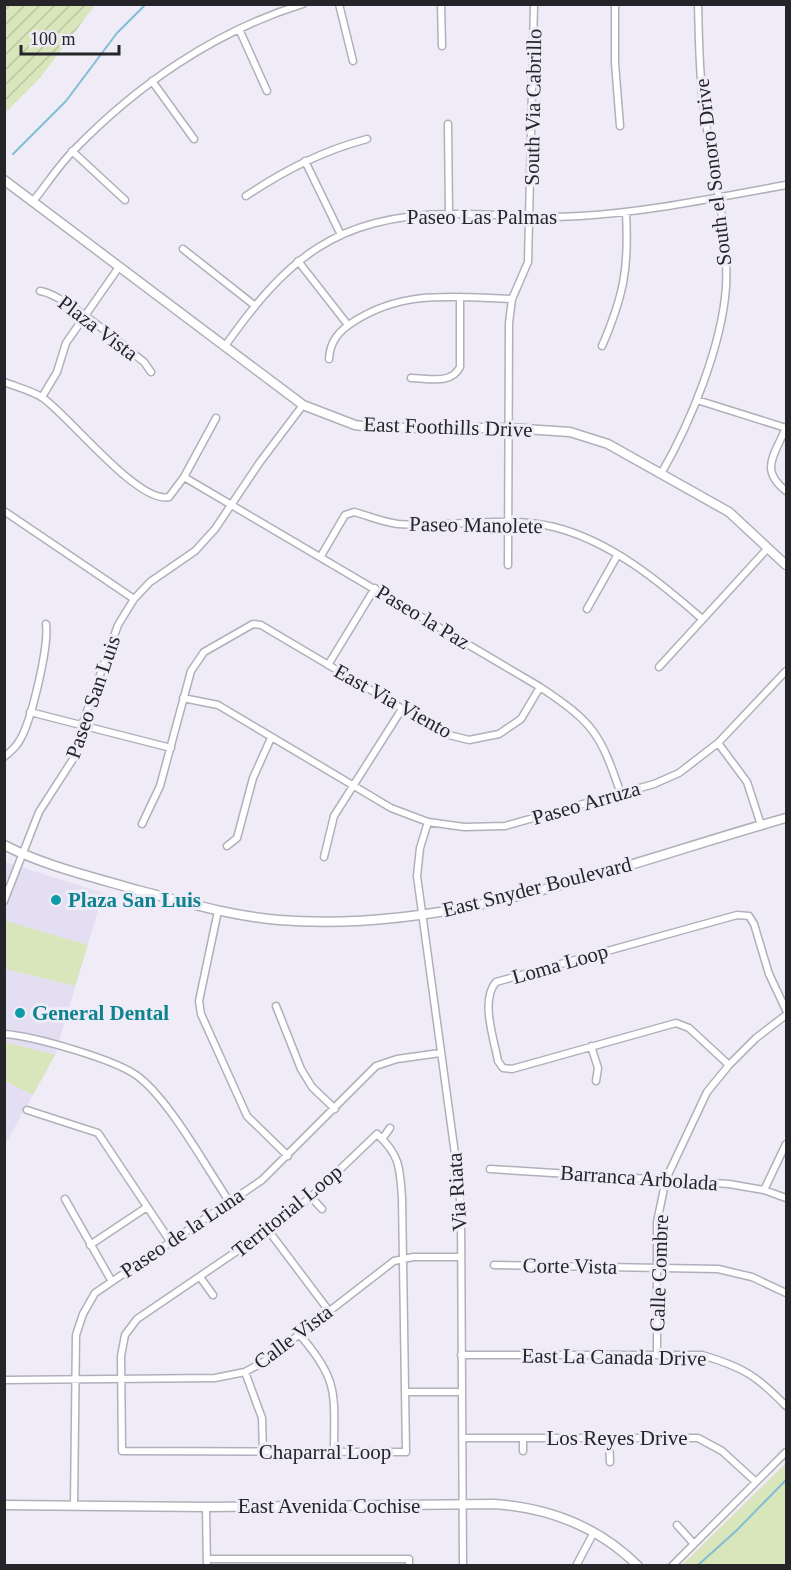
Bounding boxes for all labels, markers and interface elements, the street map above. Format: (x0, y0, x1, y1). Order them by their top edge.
scale bar (21, 18, 118, 56)
street label: South Via Cabrillo (520, 28, 546, 186)
text: 100 m (30, 29, 76, 49)
street label: South el Sonoro Drive (690, 77, 736, 267)
street label: Paseo Las Palmas (407, 205, 557, 229)
street label: Plaza Vista (53, 290, 143, 366)
street label: East Foothills Drive (363, 412, 533, 442)
street label: Paseo Manolete (409, 512, 543, 538)
street label: Paseo la Paz (372, 580, 474, 654)
street label: Paseo San Luis (61, 632, 125, 762)
street label: East Via Viento (330, 659, 456, 743)
street label: Paseo Arruza (529, 776, 643, 830)
street label: East Snyder Boulevard (440, 852, 634, 922)
place label: Plaza San Luis (68, 888, 201, 912)
marker: Plaza San Luis (49, 893, 63, 907)
street label: Loma Loop (509, 939, 611, 989)
place label: General Dental (32, 1001, 169, 1025)
marker: General Dental (13, 1006, 27, 1020)
street label: Via Riata (442, 1151, 472, 1232)
street label: Territorial Loop (227, 1159, 347, 1263)
street label: Barranca Arbolada (559, 1161, 719, 1196)
street label: Paseo de la Luna (116, 1183, 248, 1283)
street label: Calle Combre (645, 1214, 673, 1332)
street label: Corte Vista (523, 1253, 618, 1279)
street label: Calle Vista (249, 1299, 338, 1374)
street label: East La Canada Drive (521, 1343, 707, 1371)
street label: Los Reyes Drive (546, 1426, 688, 1450)
street label: Chaparral Loop (259, 1440, 391, 1464)
street label: East Avenida Cochise (238, 1494, 420, 1518)

